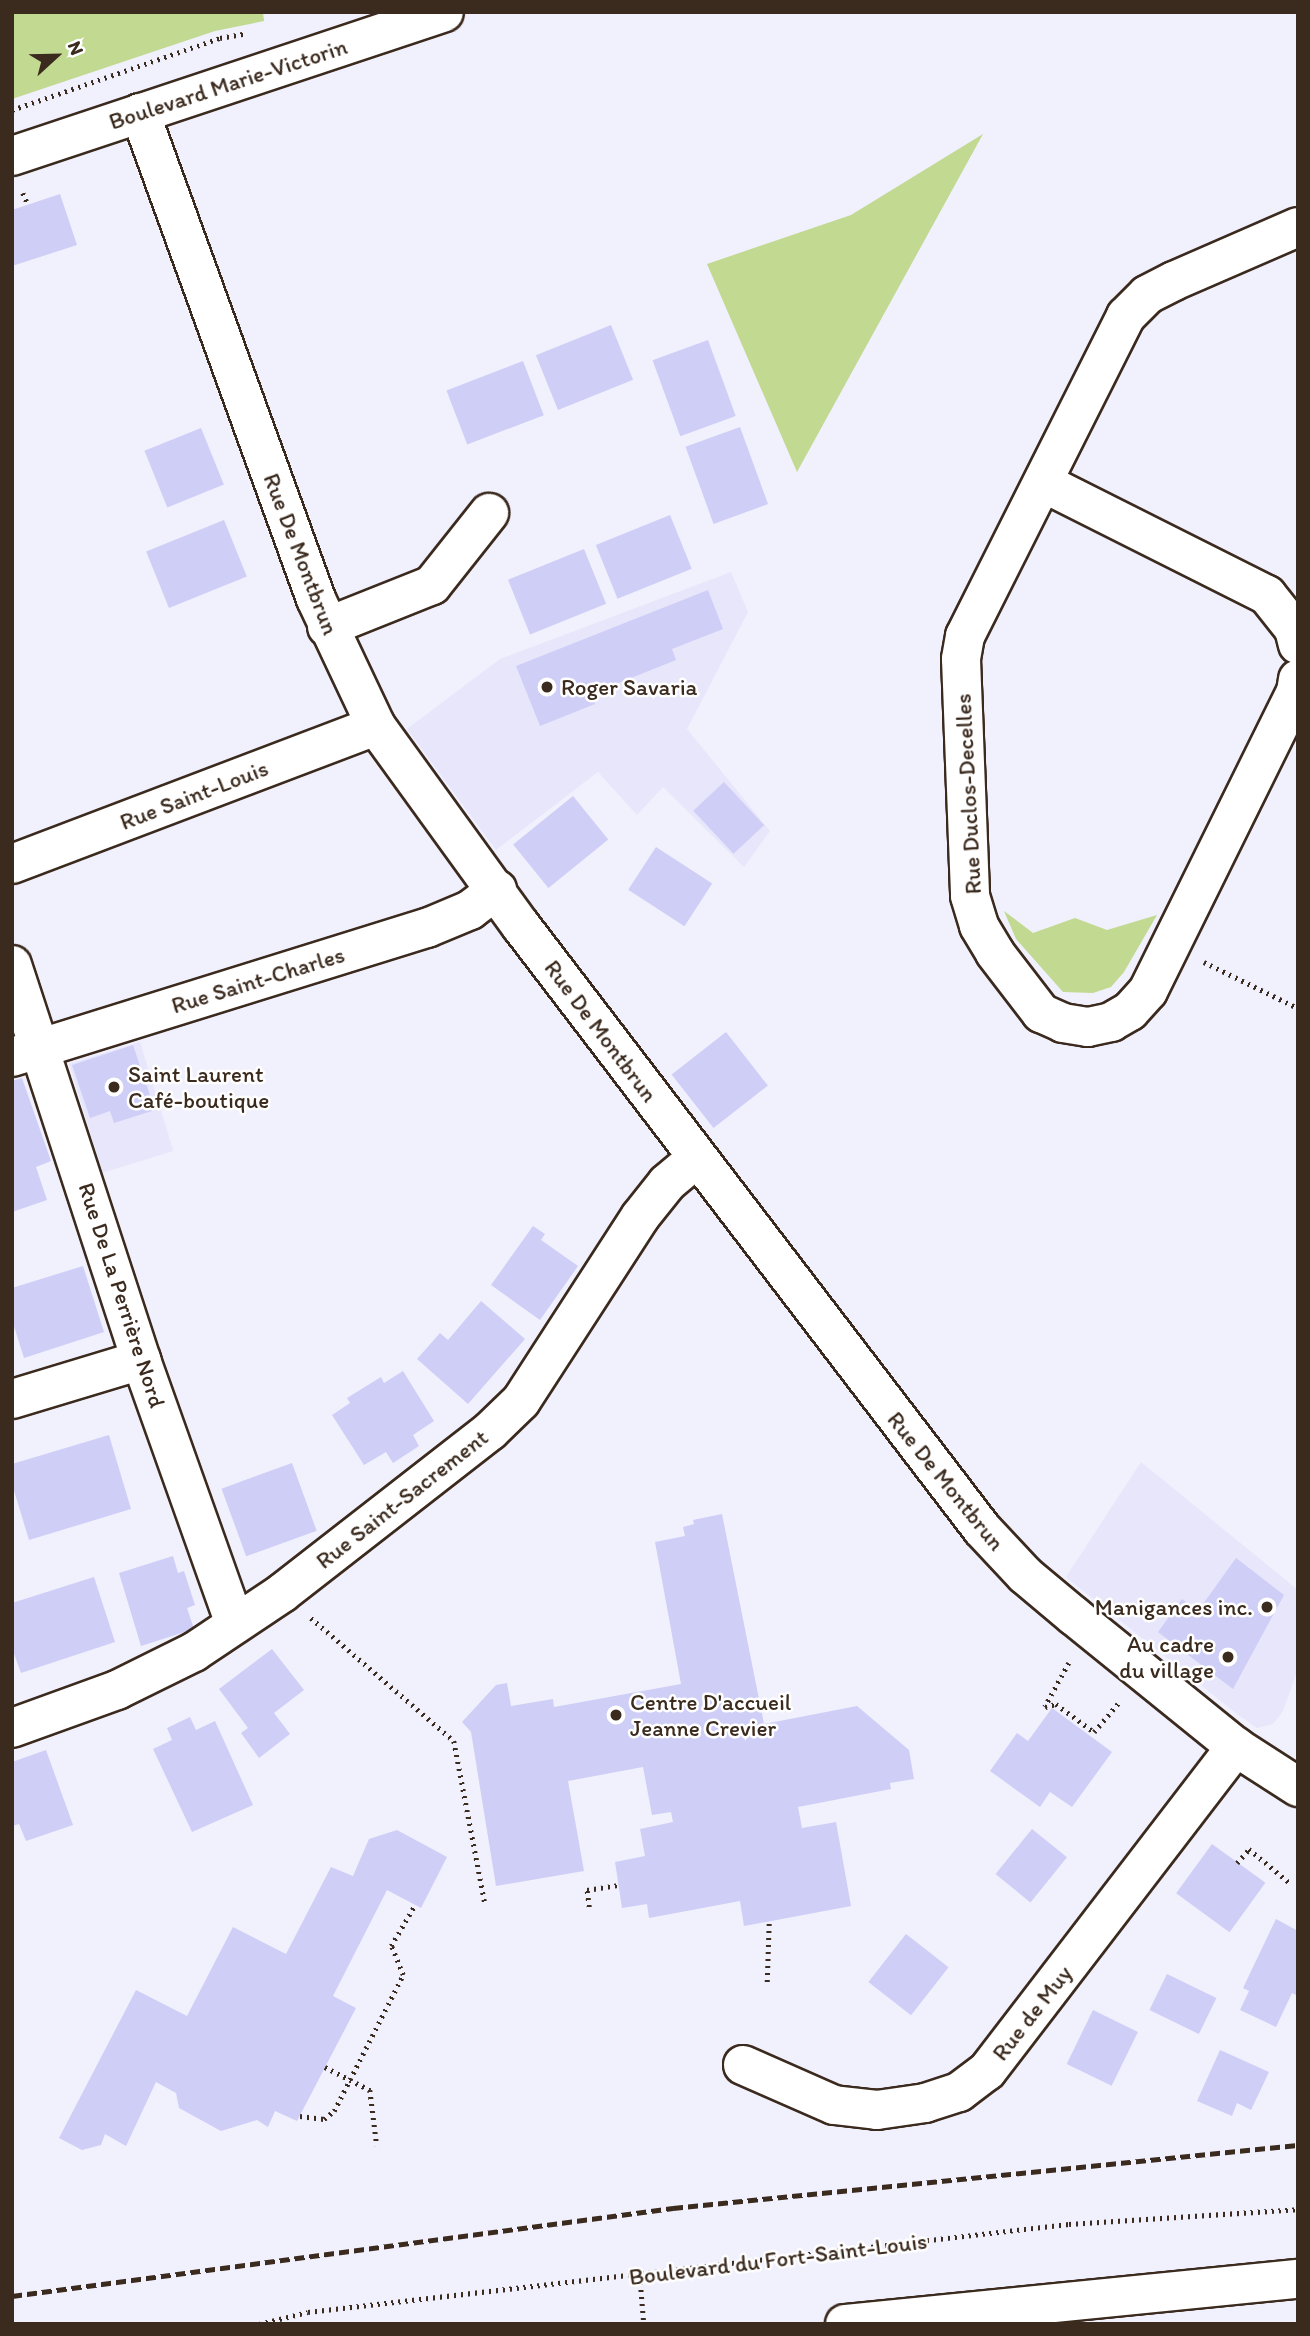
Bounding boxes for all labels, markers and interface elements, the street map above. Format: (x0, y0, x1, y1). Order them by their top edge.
north arrow (21, 21, 91, 91)
street label: Boulevard Marie-Victorin (105, 32, 351, 136)
text: N (63, 38, 89, 58)
street label: Rue De Montbrun (257, 469, 345, 639)
place label: Roger Savaria (561, 673, 696, 701)
marker: Roger Savaria (539, 679, 555, 695)
street label: Rue Duclos-Decelles (949, 693, 987, 895)
street label: Rue Saint-Louis (116, 754, 272, 836)
street label: Rue Saint-Charles (168, 940, 348, 1020)
street label: Rue De Montbrun (538, 954, 664, 1108)
place label: Saint Laurent Café-boutique (128, 1060, 269, 1114)
marker: Saint Laurent Café-boutique (106, 1079, 122, 1095)
street label: Rue De La Perrière Nord (73, 1179, 171, 1411)
street label: Rue De Montbrun (881, 1406, 1011, 1556)
street label: Rue Saint-Sacrement (310, 1423, 494, 1575)
place label: Manigances inc. (1095, 1593, 1253, 1621)
marker: Manigances inc. (1259, 1599, 1275, 1615)
place label: Au cadre du village (1120, 1630, 1214, 1684)
marker: Au cadre du village (1220, 1649, 1236, 1665)
place label: Centre D'accueil Jeanne Crevier (630, 1688, 791, 1742)
marker: Centre D'accueil Jeanne Crevier (608, 1707, 624, 1723)
street label: Rue de Muy (986, 1960, 1078, 2066)
street label: Boulevard du Fort-Saint-Louis (628, 2227, 928, 2291)

